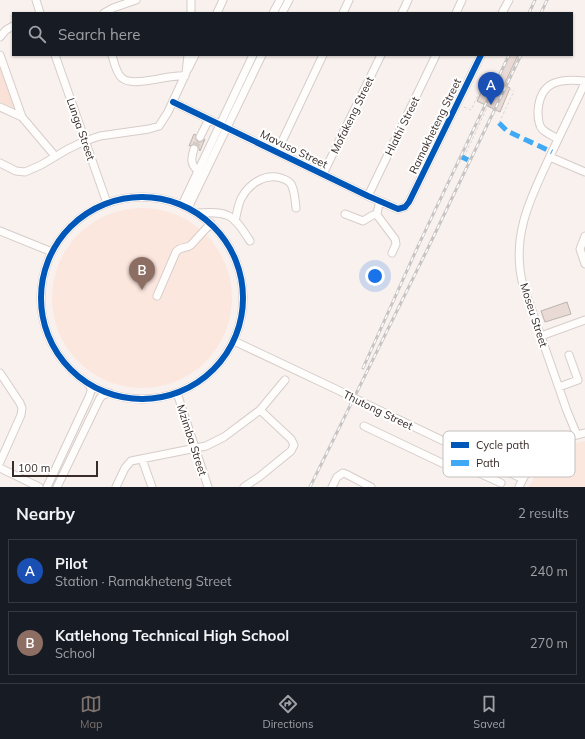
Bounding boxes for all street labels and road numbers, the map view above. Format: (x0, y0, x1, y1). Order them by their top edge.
street label: Mofakeng Street (327, 74, 377, 156)
street label: Ramakheteng Street (406, 76, 464, 176)
street label: Hlathi Street (382, 94, 422, 158)
street label: Lunga Street (64, 96, 98, 162)
street label: Mavuso Street (258, 127, 330, 171)
street label: Moseu Street (517, 281, 551, 349)
street label: Thutong Street (341, 387, 415, 433)
street label: Mzimba Street (174, 403, 210, 477)

